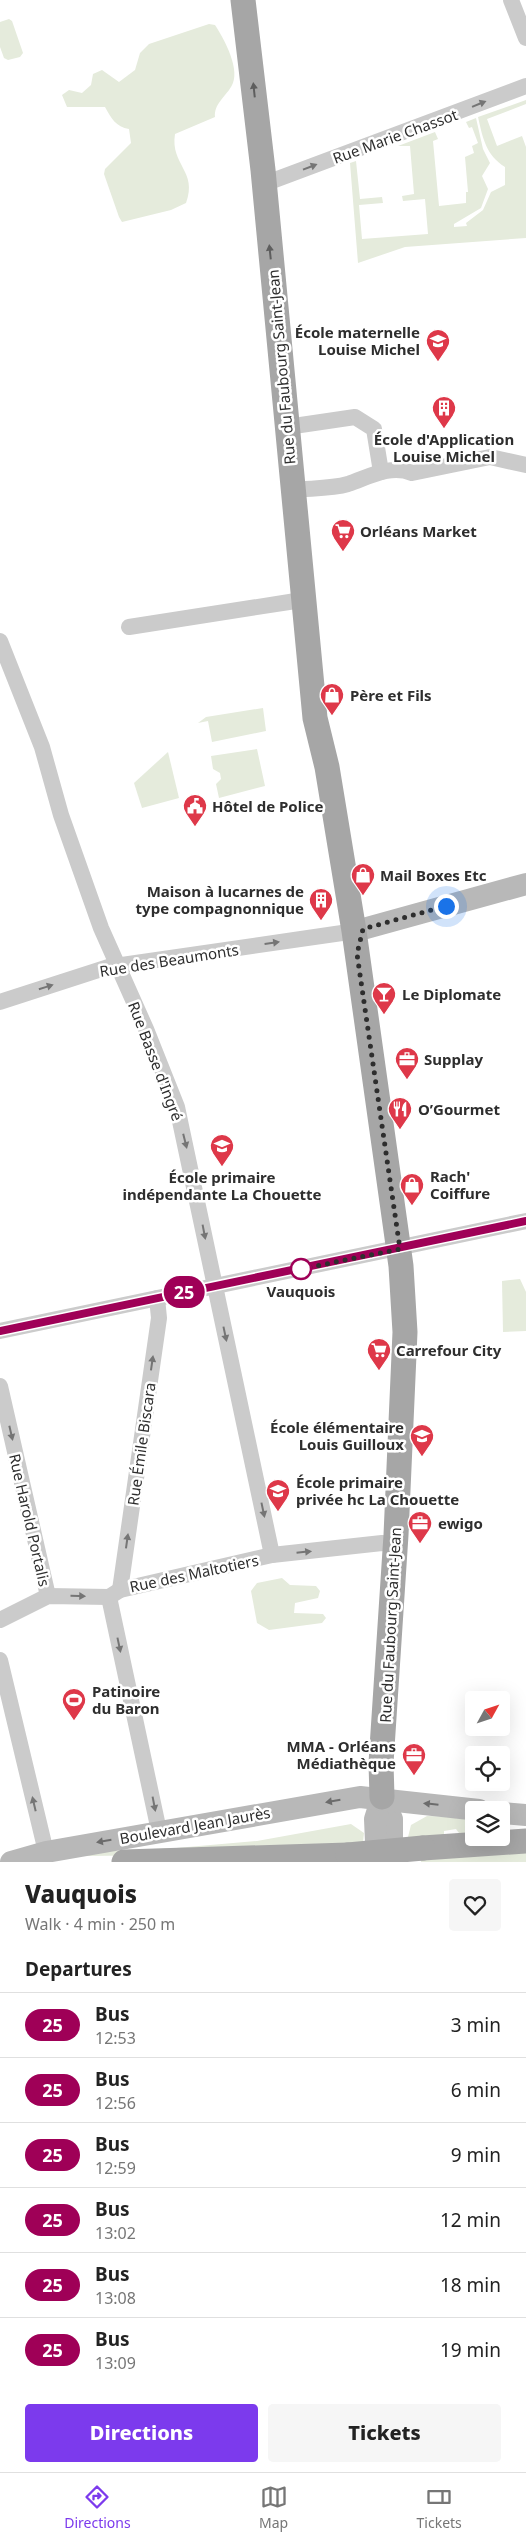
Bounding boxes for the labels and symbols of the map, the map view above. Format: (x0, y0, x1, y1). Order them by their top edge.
one-way arrow (250, 82, 258, 98)
one-way arrow (472, 100, 486, 108)
street label: Rue Marie Chassot (330, 104, 461, 168)
one-way arrow (303, 163, 318, 171)
one-way arrow (266, 244, 274, 260)
street label: Rue du Faubourg Saint-Jean (263, 269, 299, 465)
place label: École maternelle Louise Michel (295, 322, 420, 359)
school or university icon: École maternelle Louise Michel (425, 328, 451, 362)
building icon: École d'Application Louise Michel (431, 395, 457, 429)
place label: École d'Application Louise Michel (374, 429, 514, 466)
supermarket icon: Orléans Market (330, 518, 356, 552)
place label: Orléans Market (360, 521, 477, 541)
shop icon: Père et Fils (319, 682, 345, 716)
place label: Père et Fils (350, 685, 432, 705)
public building icon: Hôtel de Police (182, 793, 208, 827)
place label: Hôtel de Police (212, 796, 323, 816)
shop icon: Mail Boxes Etc (350, 862, 376, 896)
place label: Mail Boxes Etc (380, 865, 487, 885)
place label: Maison à lucarnes de type compagnonnique (136, 881, 304, 918)
building icon: Maison à lucarnes de type compagnonnique (308, 887, 334, 921)
your location (434, 894, 459, 919)
street label: Rue des Beaumonts (98, 939, 240, 981)
one-way arrow (264, 939, 280, 947)
bar icon: Le Diplomate (371, 981, 397, 1015)
one-way arrow (39, 983, 54, 990)
place label: Le Diplomate (402, 984, 501, 1004)
street label: Rue Basse d'Ingré (124, 998, 188, 1124)
office icon: Supplay (394, 1046, 420, 1080)
place label: Supplay (424, 1049, 483, 1069)
restaurant icon: O’Gourmet (387, 1096, 413, 1130)
place label: O’Gourmet (418, 1099, 500, 1119)
one-way arrow (181, 1133, 189, 1148)
school or university icon: École primaire indépendante La Chouette (209, 1133, 235, 1167)
place label: Rach' Coiffure (430, 1166, 490, 1203)
place label: École primaire indépendante La Chouette (122, 1167, 322, 1204)
shop icon: Rach' Coiffure (399, 1172, 425, 1206)
one-way arrow (200, 1224, 208, 1240)
marker: Vauquois (290, 1258, 312, 1280)
line badge: 25 (162, 1276, 206, 1308)
place label: Vauquois (267, 1281, 335, 1301)
one-way arrow (221, 1326, 229, 1341)
supermarket icon: Carrefour City (366, 1337, 392, 1371)
place label: Carrefour City (396, 1340, 502, 1360)
one-way arrow (149, 1355, 157, 1371)
street label: Rue Émile Biscara (122, 1381, 160, 1507)
place label: École élémentaire Louis Guilloux (270, 1417, 404, 1454)
school or university icon: École élémentaire Louis Guilloux (409, 1423, 435, 1457)
one-way arrow (7, 1426, 15, 1441)
street label: Rue Harold Portalis (5, 1452, 55, 1588)
place label: École primaire privée hc La Chouette (296, 1472, 459, 1509)
school or university icon: École primaire privée hc La Chouette (265, 1478, 291, 1512)
one-way arrow (259, 1502, 267, 1517)
office icon: ewigo (407, 1510, 433, 1544)
place label: ewigo (438, 1513, 483, 1533)
street label: Rue du Faubourg Saint-Jean (375, 1527, 405, 1723)
one-way arrow (123, 1533, 131, 1549)
one-way arrow (296, 1548, 312, 1556)
street label: Rue des Maltotiers (128, 1550, 260, 1596)
one-way arrow (70, 1593, 86, 1601)
one-way arrow (115, 1638, 123, 1653)
place label: Patinoire du Baron (92, 1681, 160, 1718)
sports icon: Patinoire du Baron (61, 1687, 87, 1721)
north arrow (465, 1691, 510, 1736)
place label: MMA - Orléans Médiathèque (286, 1736, 396, 1773)
office icon: MMA - Orléans Médiathèque (401, 1742, 427, 1776)
one-way arrow (30, 1796, 38, 1812)
one-way arrow (150, 1796, 158, 1811)
one-way arrow (325, 1798, 341, 1806)
one-way arrow (423, 1800, 439, 1808)
street label: Boulevard Jean Jaurès (118, 1802, 272, 1848)
one-way arrow (96, 1838, 112, 1846)

